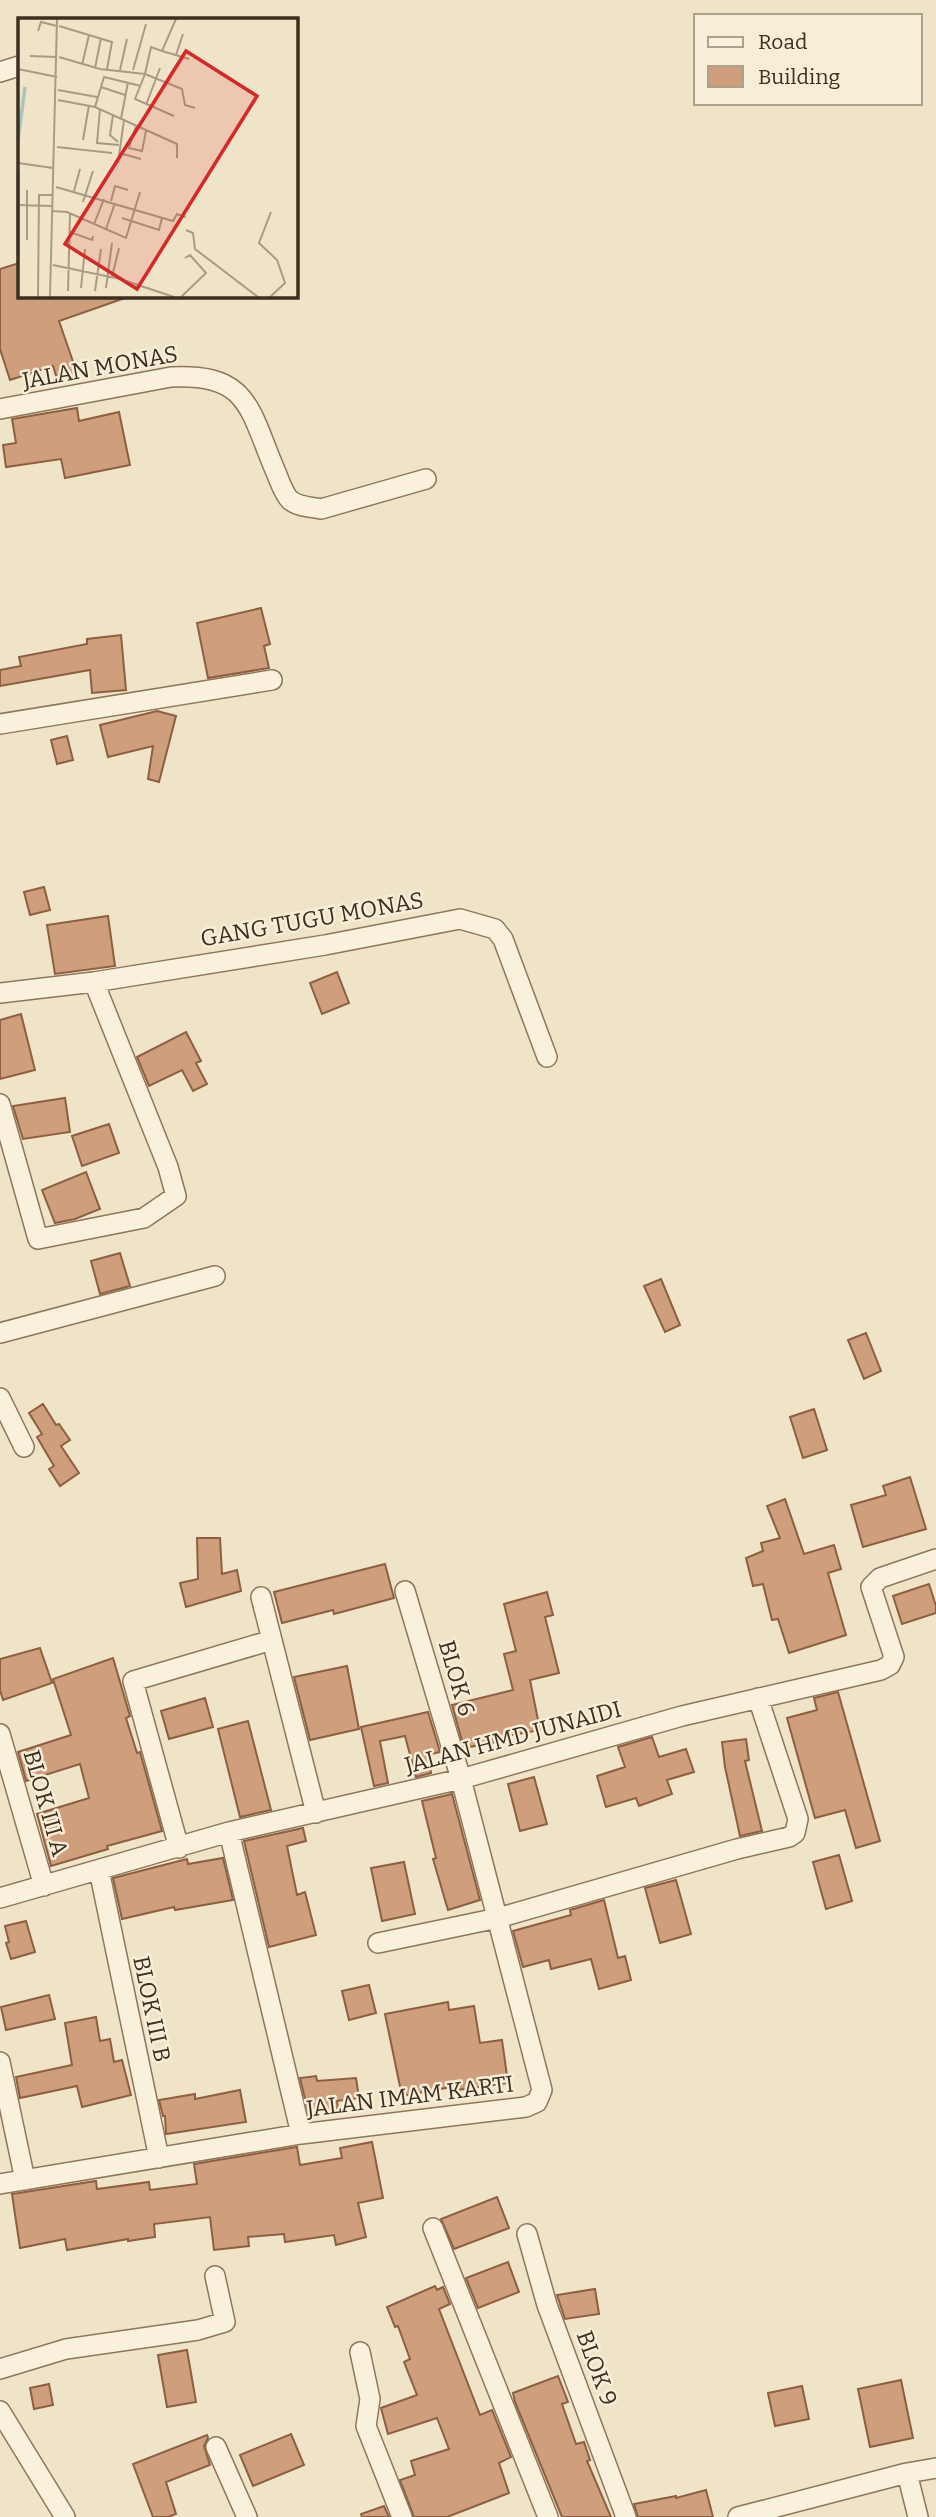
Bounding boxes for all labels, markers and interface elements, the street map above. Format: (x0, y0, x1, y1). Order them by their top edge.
legend (694, 14, 922, 105)
inset map (18, 18, 298, 298)
text: Road (758, 29, 807, 55)
text: Building (758, 64, 841, 90)
street label: JALAN MONAS (19, 340, 180, 395)
street label: GANG TUGU MONAS (198, 886, 426, 952)
street label: BLOK 6 (433, 1637, 481, 1719)
street label: JALAN HMD JUNAIDI (401, 1695, 624, 1780)
street label: BLOK III A (17, 1747, 75, 1860)
street label: BLOK III B (127, 1953, 177, 2065)
street label: JALAN IMAM KARTI (304, 2069, 515, 2123)
street label: BLOK 9 (571, 2327, 623, 2409)

